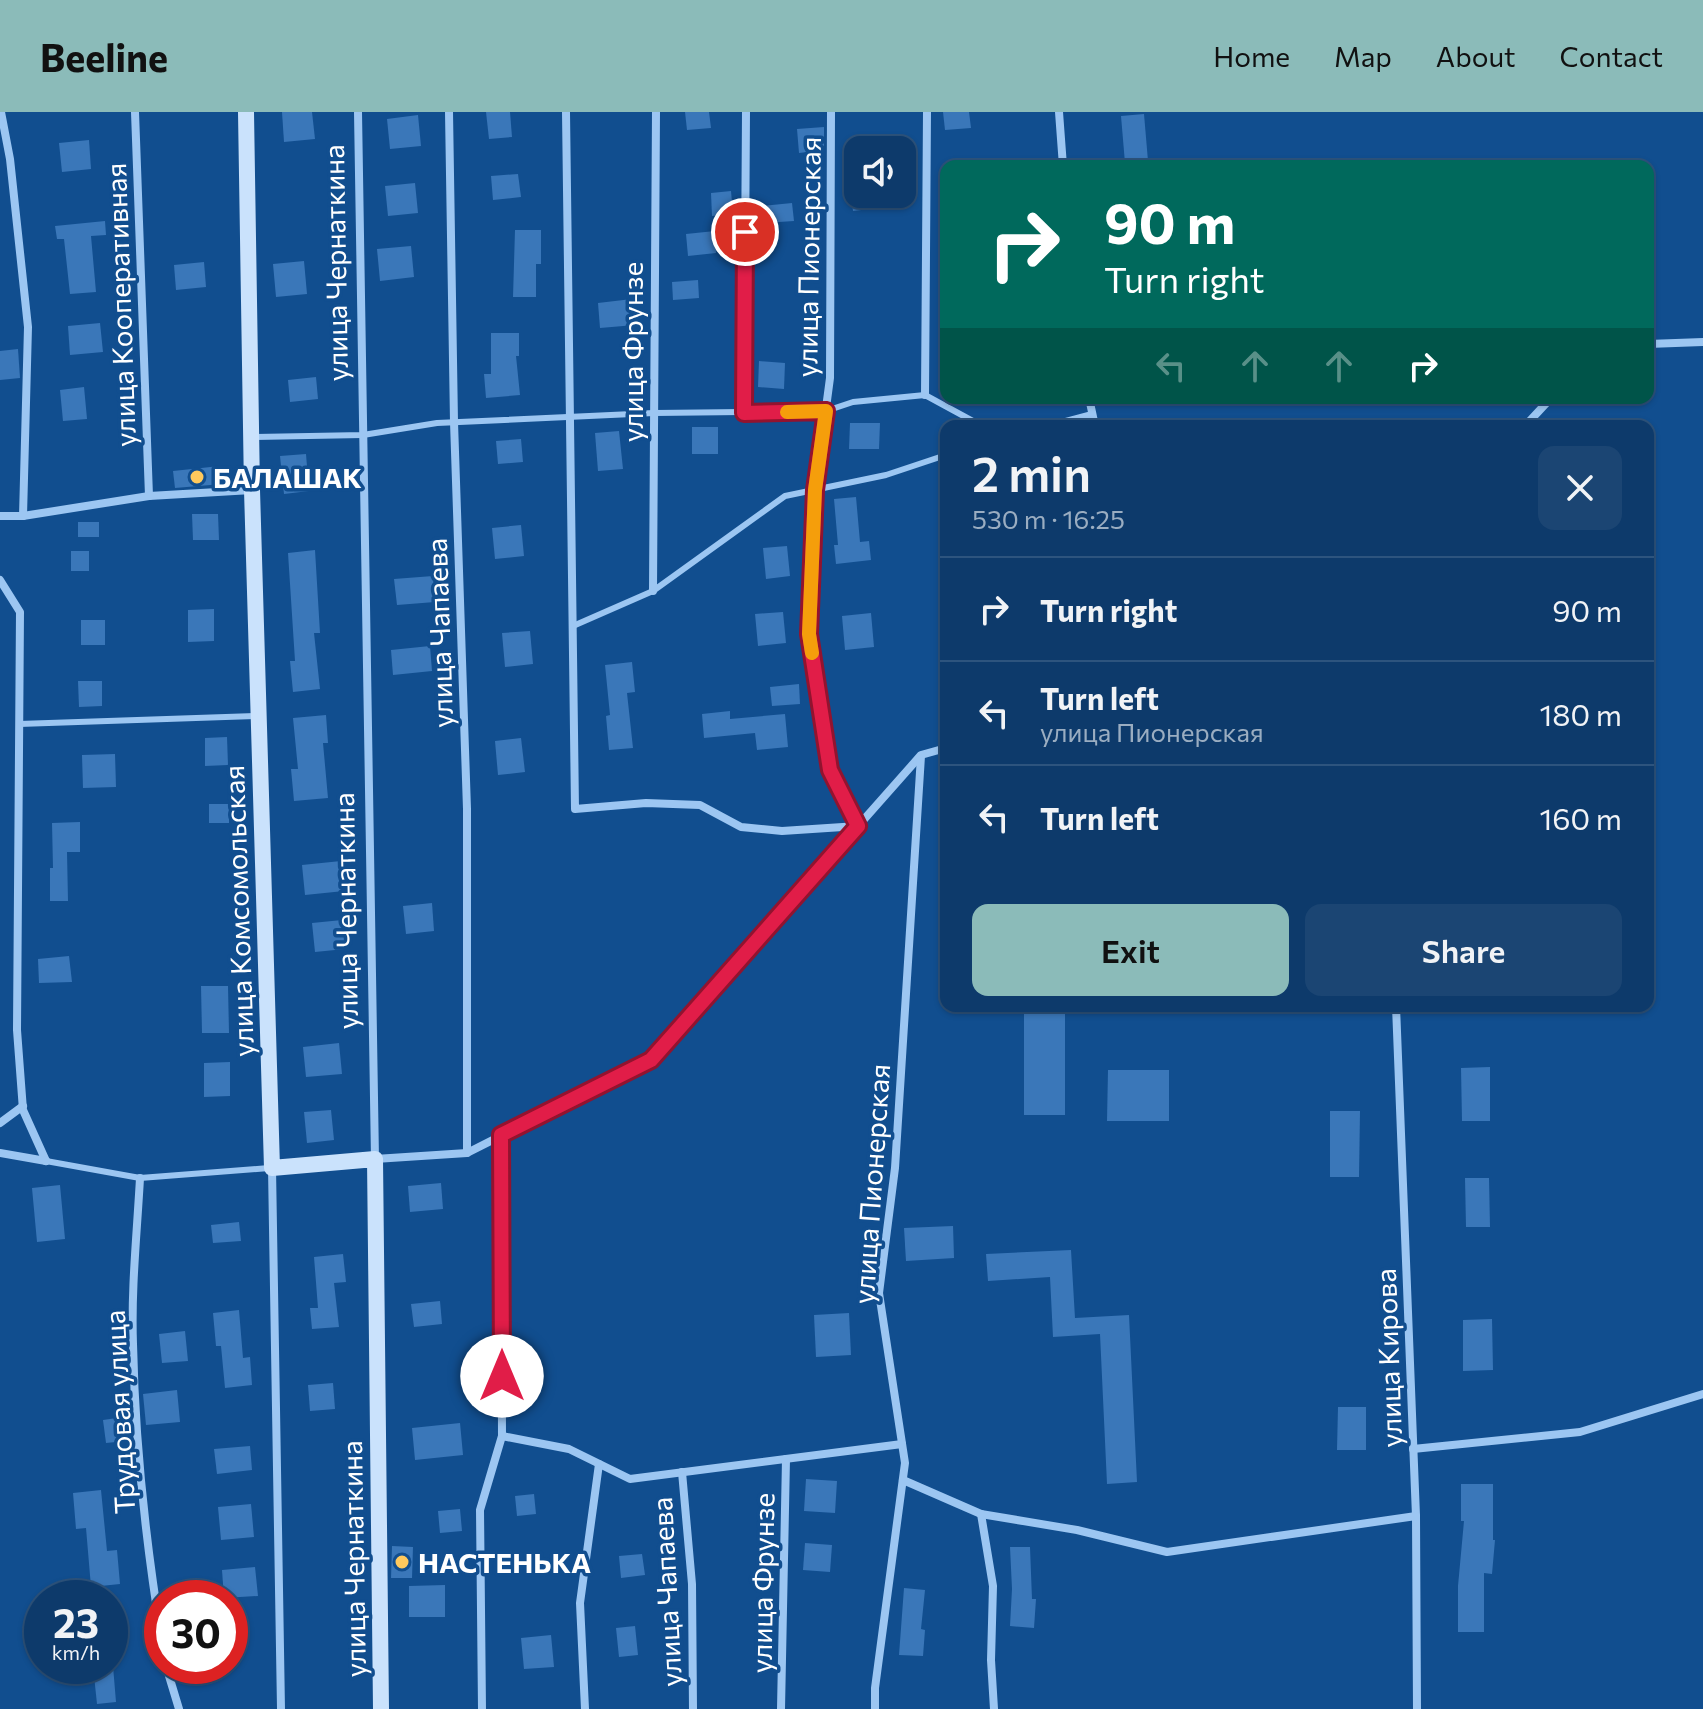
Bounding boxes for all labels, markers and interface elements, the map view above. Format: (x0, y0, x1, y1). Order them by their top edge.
text: Beeline (40, 33, 168, 80)
text: Home (1213, 39, 1290, 73)
text: Map (1334, 39, 1392, 73)
text: About (1436, 39, 1516, 73)
text: Contact (1560, 39, 1663, 73)
street label: улица Пионерская (789, 136, 827, 378)
map controls (844, 136, 916, 208)
button: sound (844, 136, 916, 208)
street label: улица Чернаткина (316, 144, 354, 382)
street label: улица Кооперативная (98, 162, 142, 448)
text: 90 m (1104, 187, 1235, 256)
icon: right (972, 192, 1076, 296)
pin (711, 198, 779, 266)
icon: arrive (723, 210, 767, 254)
text: Turn right (1104, 256, 1265, 300)
street label: улица Фрунзе (615, 262, 649, 442)
icon: left (1149, 344, 1193, 388)
icon: ahead (1233, 344, 1277, 388)
icon: ahead (1317, 344, 1361, 388)
icon: right (1401, 344, 1445, 388)
text: 2 min (972, 443, 1091, 502)
button: close (1538, 446, 1622, 530)
place label: БАЛАШАК (213, 460, 362, 494)
marker: БАЛАШАК (188, 468, 206, 486)
text: 530 m · 16:25 (972, 503, 1125, 534)
street label: улица Чапаева (419, 537, 459, 729)
icon: right (972, 587, 1016, 631)
text: Turn right (1040, 591, 1177, 628)
text: 90 m (1552, 591, 1622, 628)
text: Turn left (1040, 679, 1159, 716)
icon: left (972, 691, 1016, 735)
text: 180 m (1539, 695, 1622, 732)
text: улица Пионерская (1040, 716, 1264, 747)
street label: улица Комсомольская (216, 765, 260, 1057)
street label: улица Чернаткина (326, 792, 364, 1030)
icon: left (972, 795, 1016, 839)
text: Turn left (1040, 799, 1159, 836)
text: 160 m (1539, 799, 1622, 836)
button: Exit (972, 904, 1289, 996)
button: Share (1305, 904, 1622, 996)
street label: улица Пионерская (846, 1063, 896, 1305)
street label: улица Кирова (1368, 1268, 1408, 1448)
street label: Трудовая улица (97, 1309, 141, 1515)
position arrow (460, 1334, 544, 1418)
street label: улица Чернаткина (334, 1440, 372, 1678)
street label: улица Фрунзе (743, 1492, 781, 1674)
street label: улица Чапаева (644, 1496, 688, 1688)
place label: НАСТЕНЬКА (418, 1545, 591, 1579)
marker: НАСТЕНЬКА (393, 1553, 411, 1571)
speed limit sign: 30 (144, 1580, 248, 1684)
text: 23 (53, 1597, 99, 1646)
text: km/h (52, 1640, 100, 1664)

